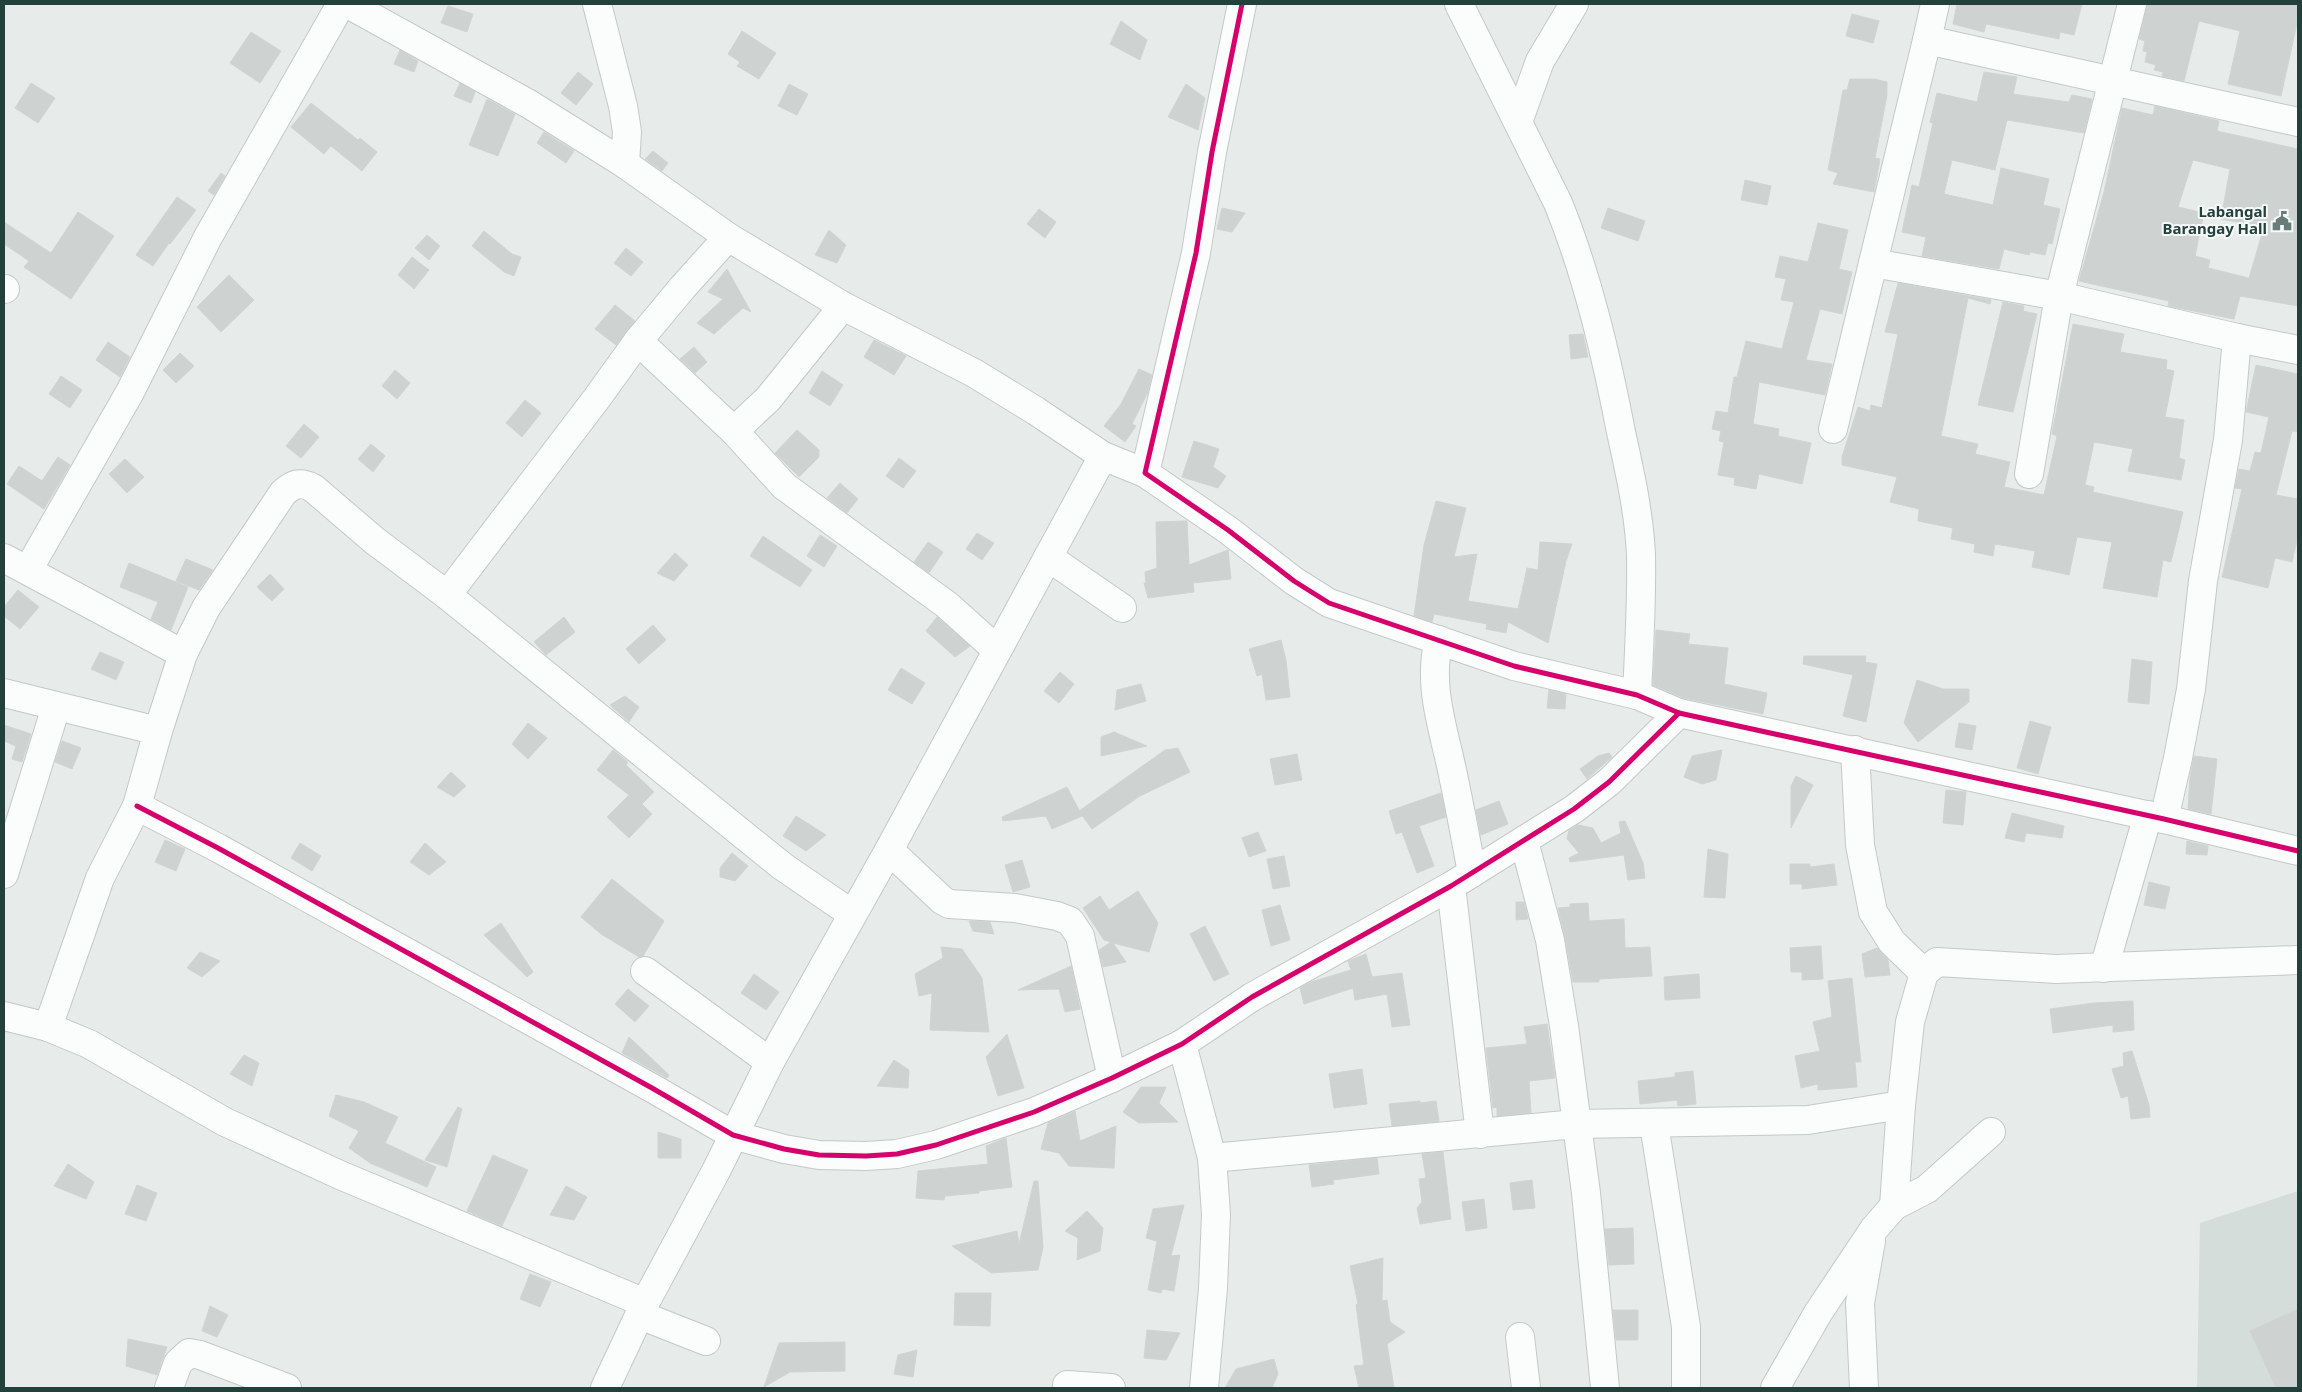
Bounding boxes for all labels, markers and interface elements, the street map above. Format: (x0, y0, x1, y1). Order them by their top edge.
place label: Labangal Barangay Hall (2163, 201, 2267, 238)
public building icon: Labangal Barangay Hall (2271, 210, 2293, 232)

